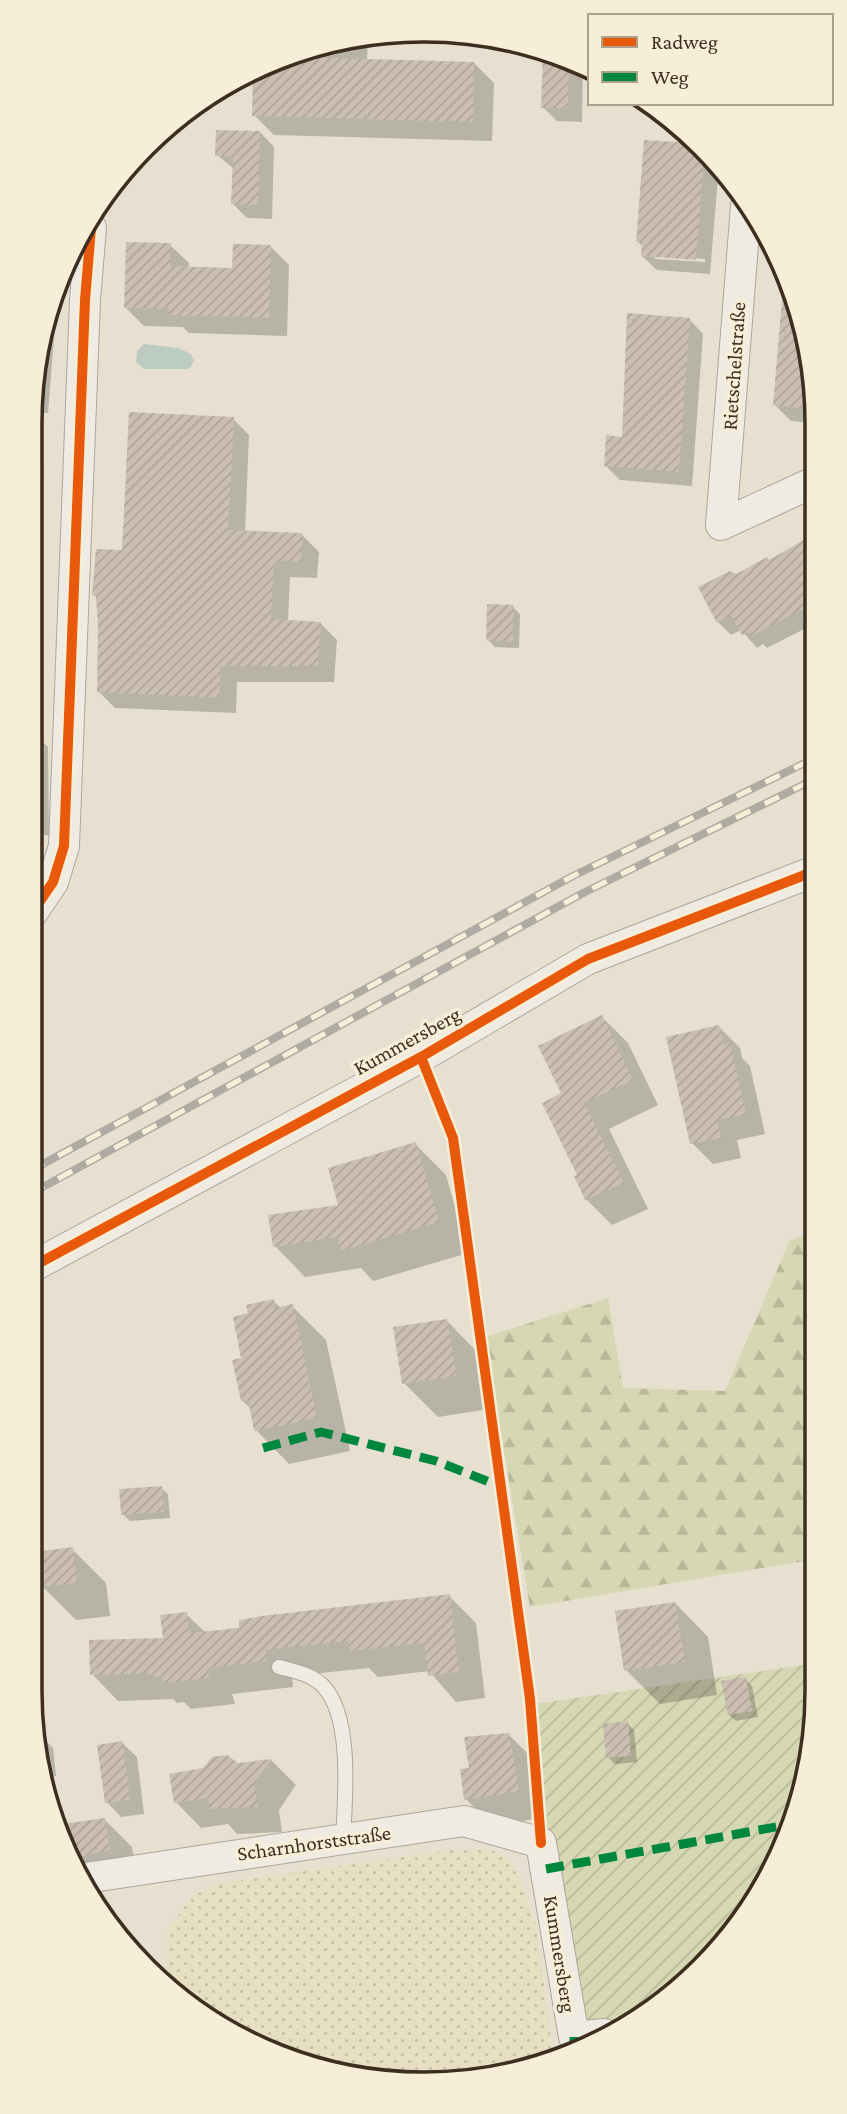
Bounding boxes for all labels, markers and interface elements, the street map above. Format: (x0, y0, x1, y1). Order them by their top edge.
legend (588, 14, 833, 105)
text: Radweg (651, 30, 718, 54)
text: Weg (651, 65, 689, 89)
street label: Rietschelstraße (718, 301, 750, 431)
street label: Kummersberg (349, 1002, 465, 1080)
street label: Scharnhorststraße (236, 1820, 392, 1866)
street label: Kummersberg (539, 1894, 581, 2014)

